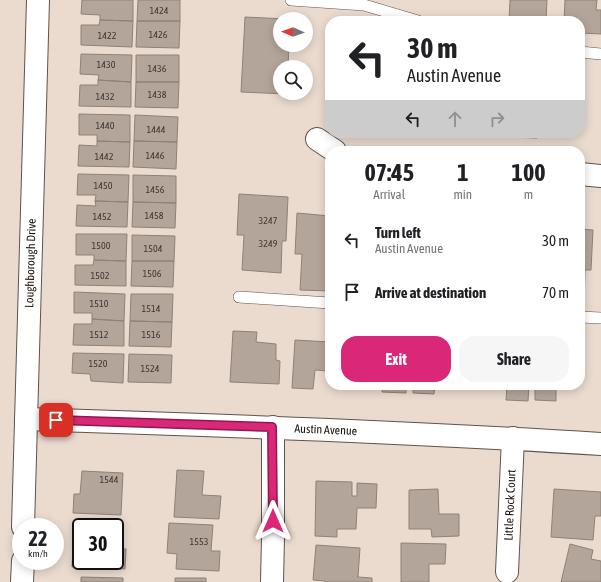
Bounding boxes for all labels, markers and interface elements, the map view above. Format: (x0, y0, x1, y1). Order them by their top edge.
house number: 1424 (150, 5, 169, 16)
north arrow (273, 12, 313, 52)
map controls (273, 12, 313, 100)
house number: 1426 (149, 29, 168, 40)
house number: 1422 (98, 30, 117, 41)
icon: left (341, 32, 393, 84)
text: 30 m (407, 32, 457, 64)
house number: 1430 (97, 59, 116, 70)
button: search (273, 60, 313, 100)
house number: 1436 (148, 63, 167, 74)
text: Austin Avenue (407, 65, 501, 86)
house number: 1438 (148, 89, 167, 100)
house number: 1432 (96, 91, 115, 102)
icon: left (402, 108, 424, 130)
icon: ahead (444, 108, 466, 130)
icon: right (486, 108, 508, 130)
house number: 1440 (96, 120, 115, 131)
house number: 1444 (147, 124, 166, 135)
house number: 1446 (146, 150, 165, 161)
house number: 1442 (95, 151, 114, 162)
text: 07:45 (365, 159, 414, 186)
text: 1 (457, 159, 468, 186)
text: 100 (512, 159, 545, 186)
house number: 1450 (94, 180, 113, 191)
house number: 1456 (146, 184, 165, 195)
text: Arrival (373, 187, 405, 202)
text: min (453, 187, 472, 202)
text: m (524, 187, 533, 202)
house number: 1458 (145, 210, 164, 221)
house number: 1452 (93, 211, 112, 222)
house number: 3247 (259, 215, 278, 226)
street label: Loughborough Drive (22, 218, 39, 308)
text: Turn left (375, 224, 421, 241)
icon: left (341, 229, 363, 251)
text: 30 m (542, 232, 569, 249)
house number: 3249 (259, 238, 278, 249)
house number: 1500 (92, 240, 111, 251)
text: Austin Avenue (375, 241, 443, 256)
house number: 1504 (144, 243, 163, 254)
house number: 1506 (143, 268, 162, 279)
house number: 1502 (91, 270, 110, 281)
icon: arrive (341, 281, 363, 303)
text: Arrive at destination (375, 284, 486, 301)
text: 70 m (542, 284, 569, 301)
house number: 1510 (90, 298, 109, 309)
house number: 1514 (142, 303, 161, 314)
house number: 1512 (90, 329, 109, 340)
house number: 1516 (142, 329, 161, 340)
button: Exit (341, 336, 451, 382)
button: Share (459, 336, 569, 382)
house number: 1520 (89, 358, 108, 369)
house number: 1524 (141, 363, 160, 374)
pin (39, 403, 73, 437)
icon: arrive (45, 409, 67, 431)
street label: Austin Avenue (294, 421, 358, 438)
street label: Little Rock Court (501, 469, 519, 541)
house number: 1544 (100, 474, 119, 485)
position arrow (252, 500, 294, 542)
speed limit sign: 30 (72, 518, 124, 570)
text: 22 (29, 527, 47, 550)
house number: 1553 (190, 536, 209, 547)
text: km/h (28, 548, 48, 559)

